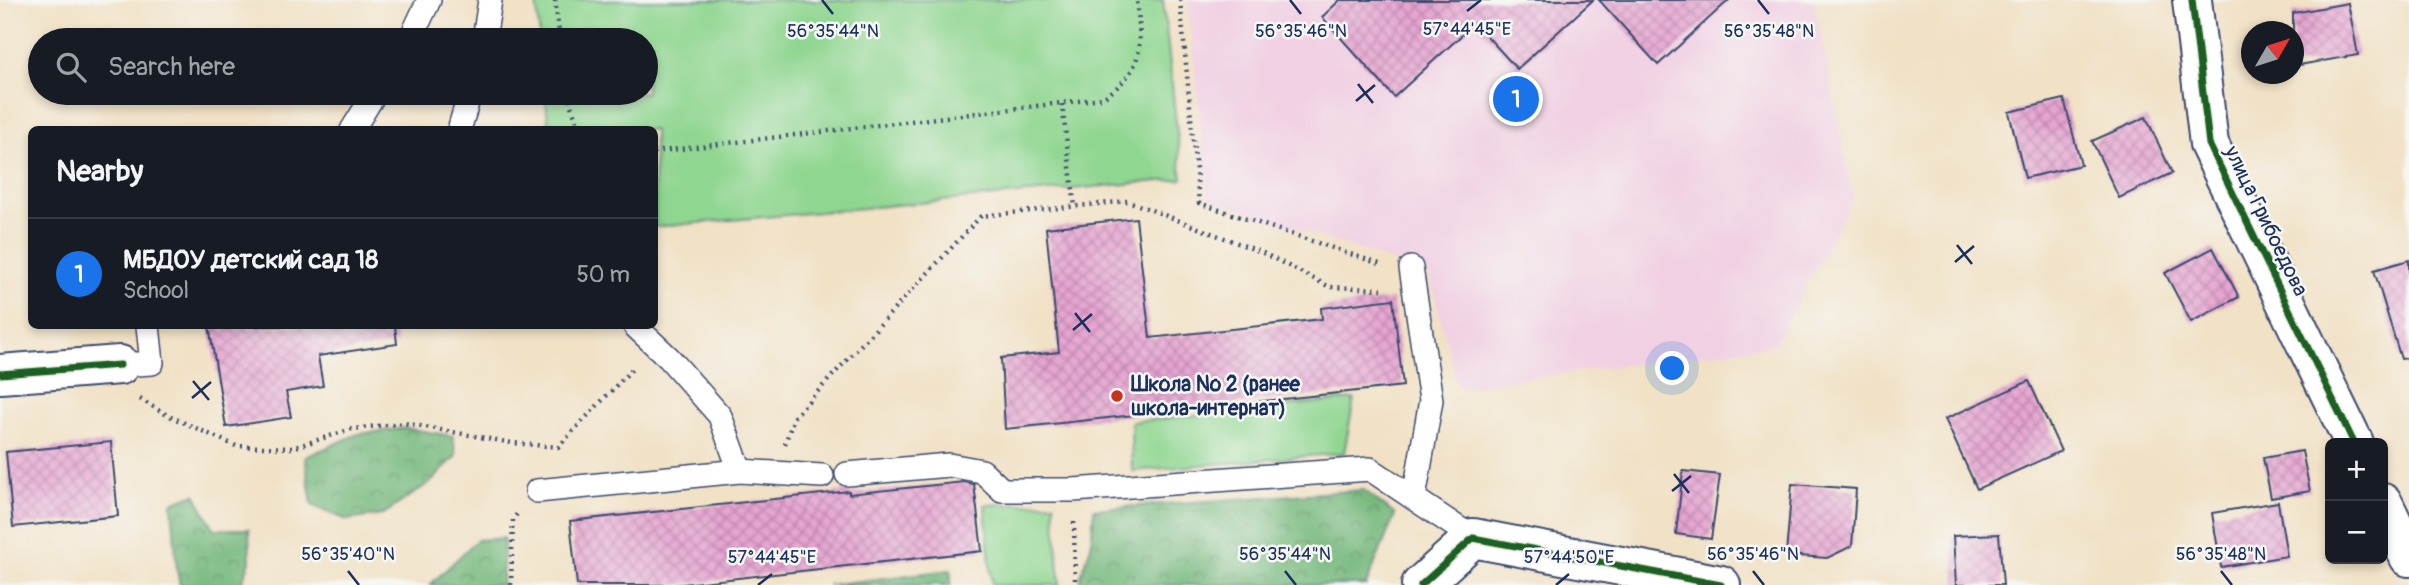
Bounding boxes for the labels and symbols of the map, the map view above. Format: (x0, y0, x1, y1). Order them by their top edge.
text: 57°44'45"E (1423, 18, 1511, 41)
text: 56°35'44"N (787, 20, 879, 43)
text: 56°35'46"N (1255, 20, 1347, 43)
text: 56°35'48"N (1724, 20, 1814, 43)
north arrow (2241, 21, 2304, 84)
pin: 1 (1493, 73, 1539, 125)
street label: улица Грибоедова (2218, 141, 2314, 301)
your location (1655, 351, 1689, 385)
place label: Школа № 2 (ранее школа-интернат) (1130, 371, 1301, 422)
marker: Школа № 2 (ранее школа-интернат) (1109, 388, 1125, 404)
text: 56°35'40"N (301, 543, 395, 566)
text: 56°35'44"N (1239, 543, 1331, 566)
text: 56°35'46"N (1707, 543, 1799, 566)
text: 56°35'48"N (2176, 543, 2266, 566)
text: 57°44'45"E (728, 546, 816, 569)
text: 57°44'50"E (1524, 546, 1614, 569)

